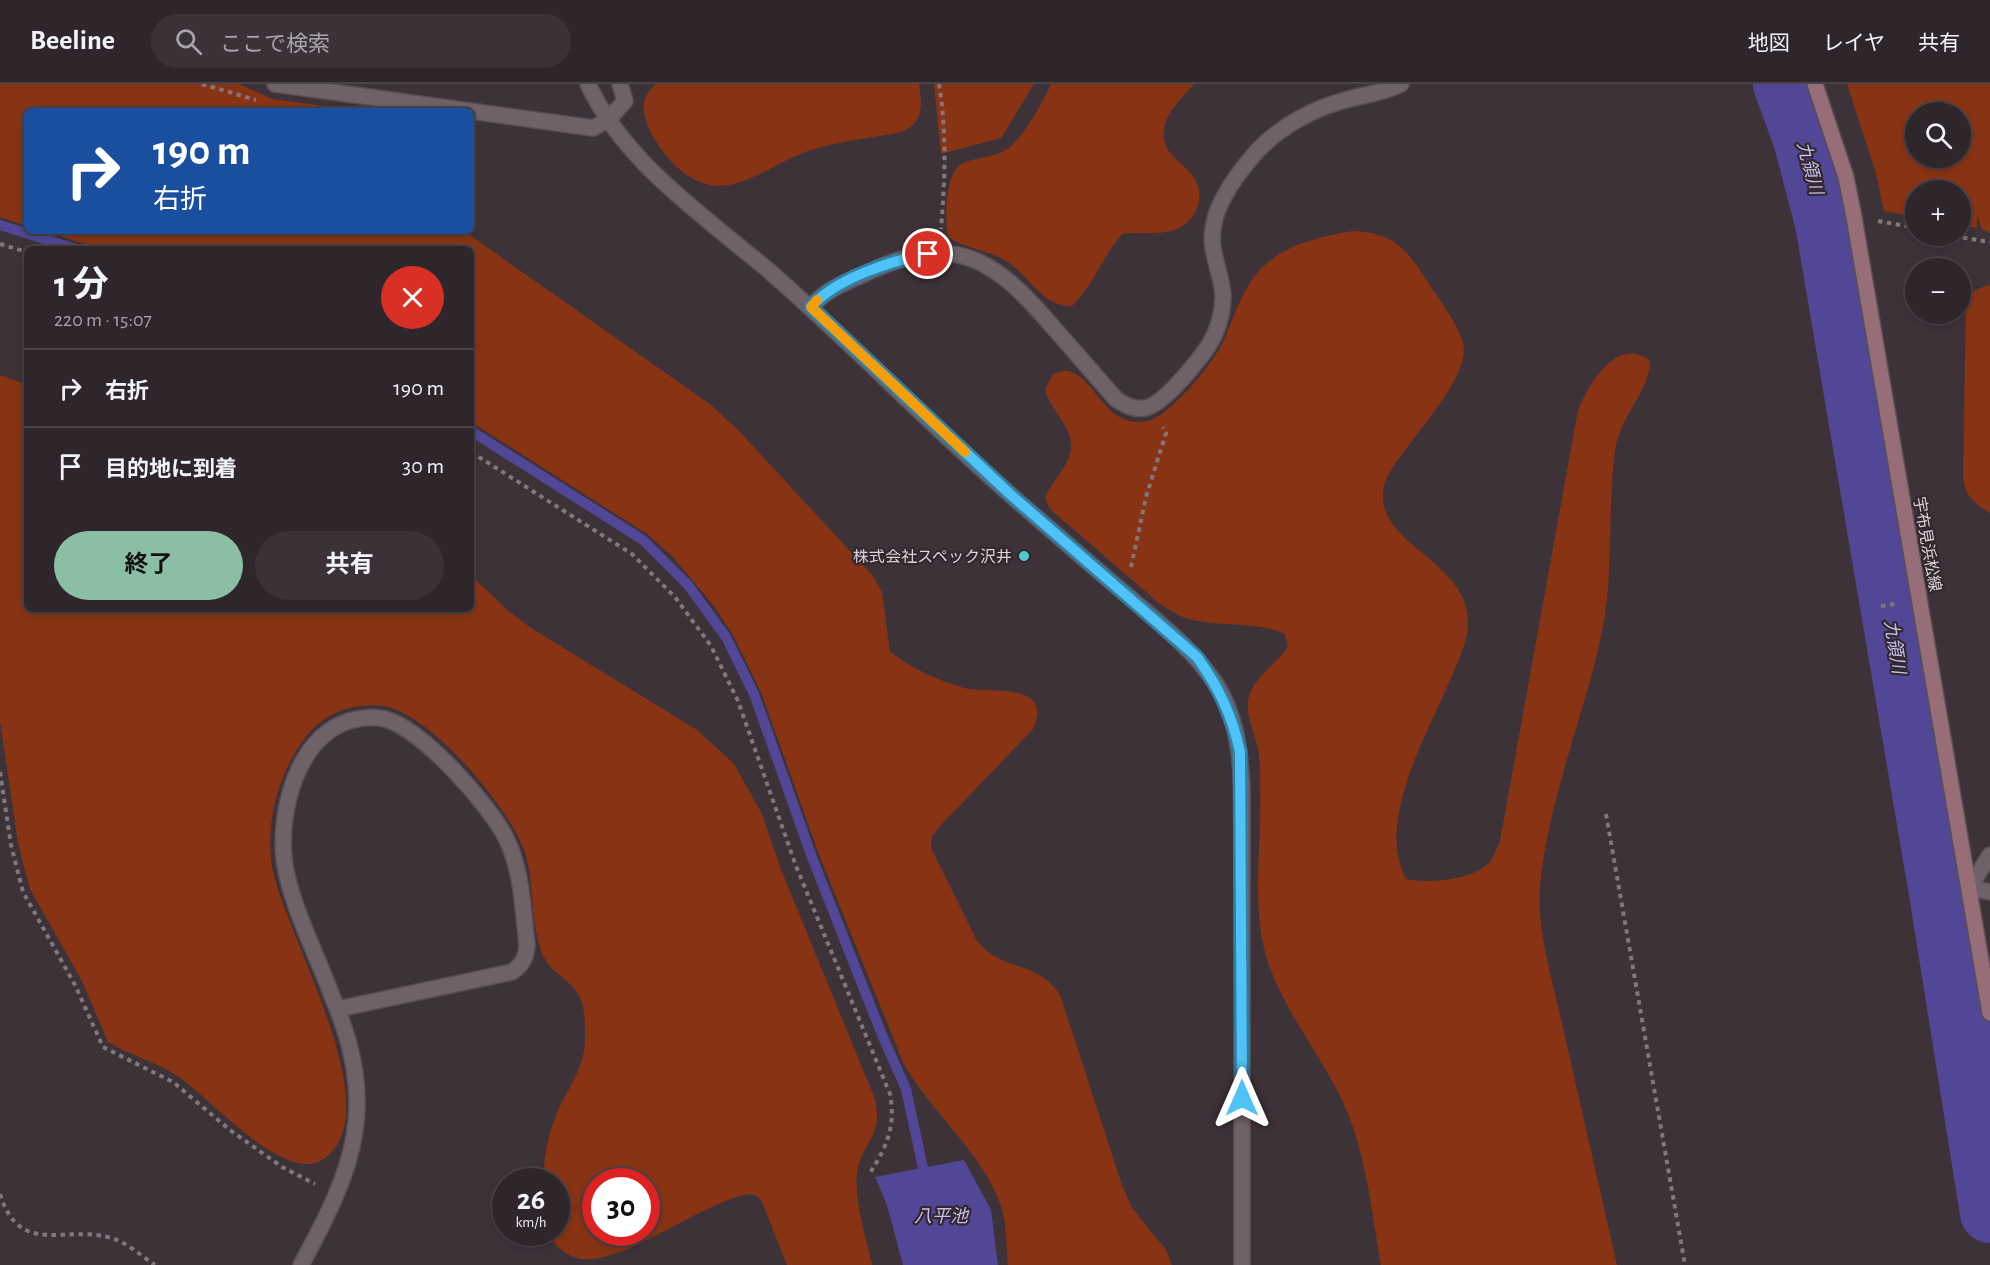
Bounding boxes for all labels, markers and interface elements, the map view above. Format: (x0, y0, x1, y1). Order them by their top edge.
search box (151, 14, 571, 68)
icon: search (172, 25, 205, 58)
text: Beeline (30, 27, 115, 55)
text: ここで検索 (220, 33, 330, 55)
text: 地図 (1748, 33, 1790, 54)
text: レイヤ (1823, 33, 1885, 54)
text: 共有 (1918, 33, 1960, 54)
map controls (1905, 102, 1971, 324)
button: search (1905, 102, 1971, 168)
text: 190 m (153, 130, 251, 172)
icon: right (54, 132, 132, 210)
water label: 九領川 (1793, 139, 1827, 199)
button: + (1905, 180, 1971, 246)
text: 右折 (153, 186, 207, 213)
pin (902, 228, 953, 279)
icon: arrive (911, 237, 944, 270)
button: − (1905, 258, 1971, 324)
button: close (381, 266, 444, 329)
text: 1 分 (54, 267, 108, 303)
text: 220 m · 15:07 (54, 310, 152, 330)
icon: right (54, 372, 87, 405)
text: 190 m (393, 377, 444, 399)
text: 右折 (105, 380, 149, 402)
icon: arrive (54, 450, 87, 483)
text: 30 m (402, 455, 444, 477)
text: 目的地に到着 (105, 458, 237, 480)
street label: 宇布見浜松線 (1911, 495, 1944, 593)
button: 終了 (54, 531, 243, 600)
button: 共有 (255, 531, 444, 600)
place label: 株式会社スペック沢井 (853, 548, 1012, 565)
marker: 株式会社スペック沢井 (1017, 549, 1031, 563)
water label: 九領川 (1881, 619, 1909, 677)
position arrow (1210, 1066, 1274, 1130)
speed limit sign: 30 (582, 1168, 660, 1246)
text: 26 (517, 1185, 545, 1215)
water label: 八平池 (914, 1206, 970, 1226)
text: km/h (516, 1215, 546, 1230)

